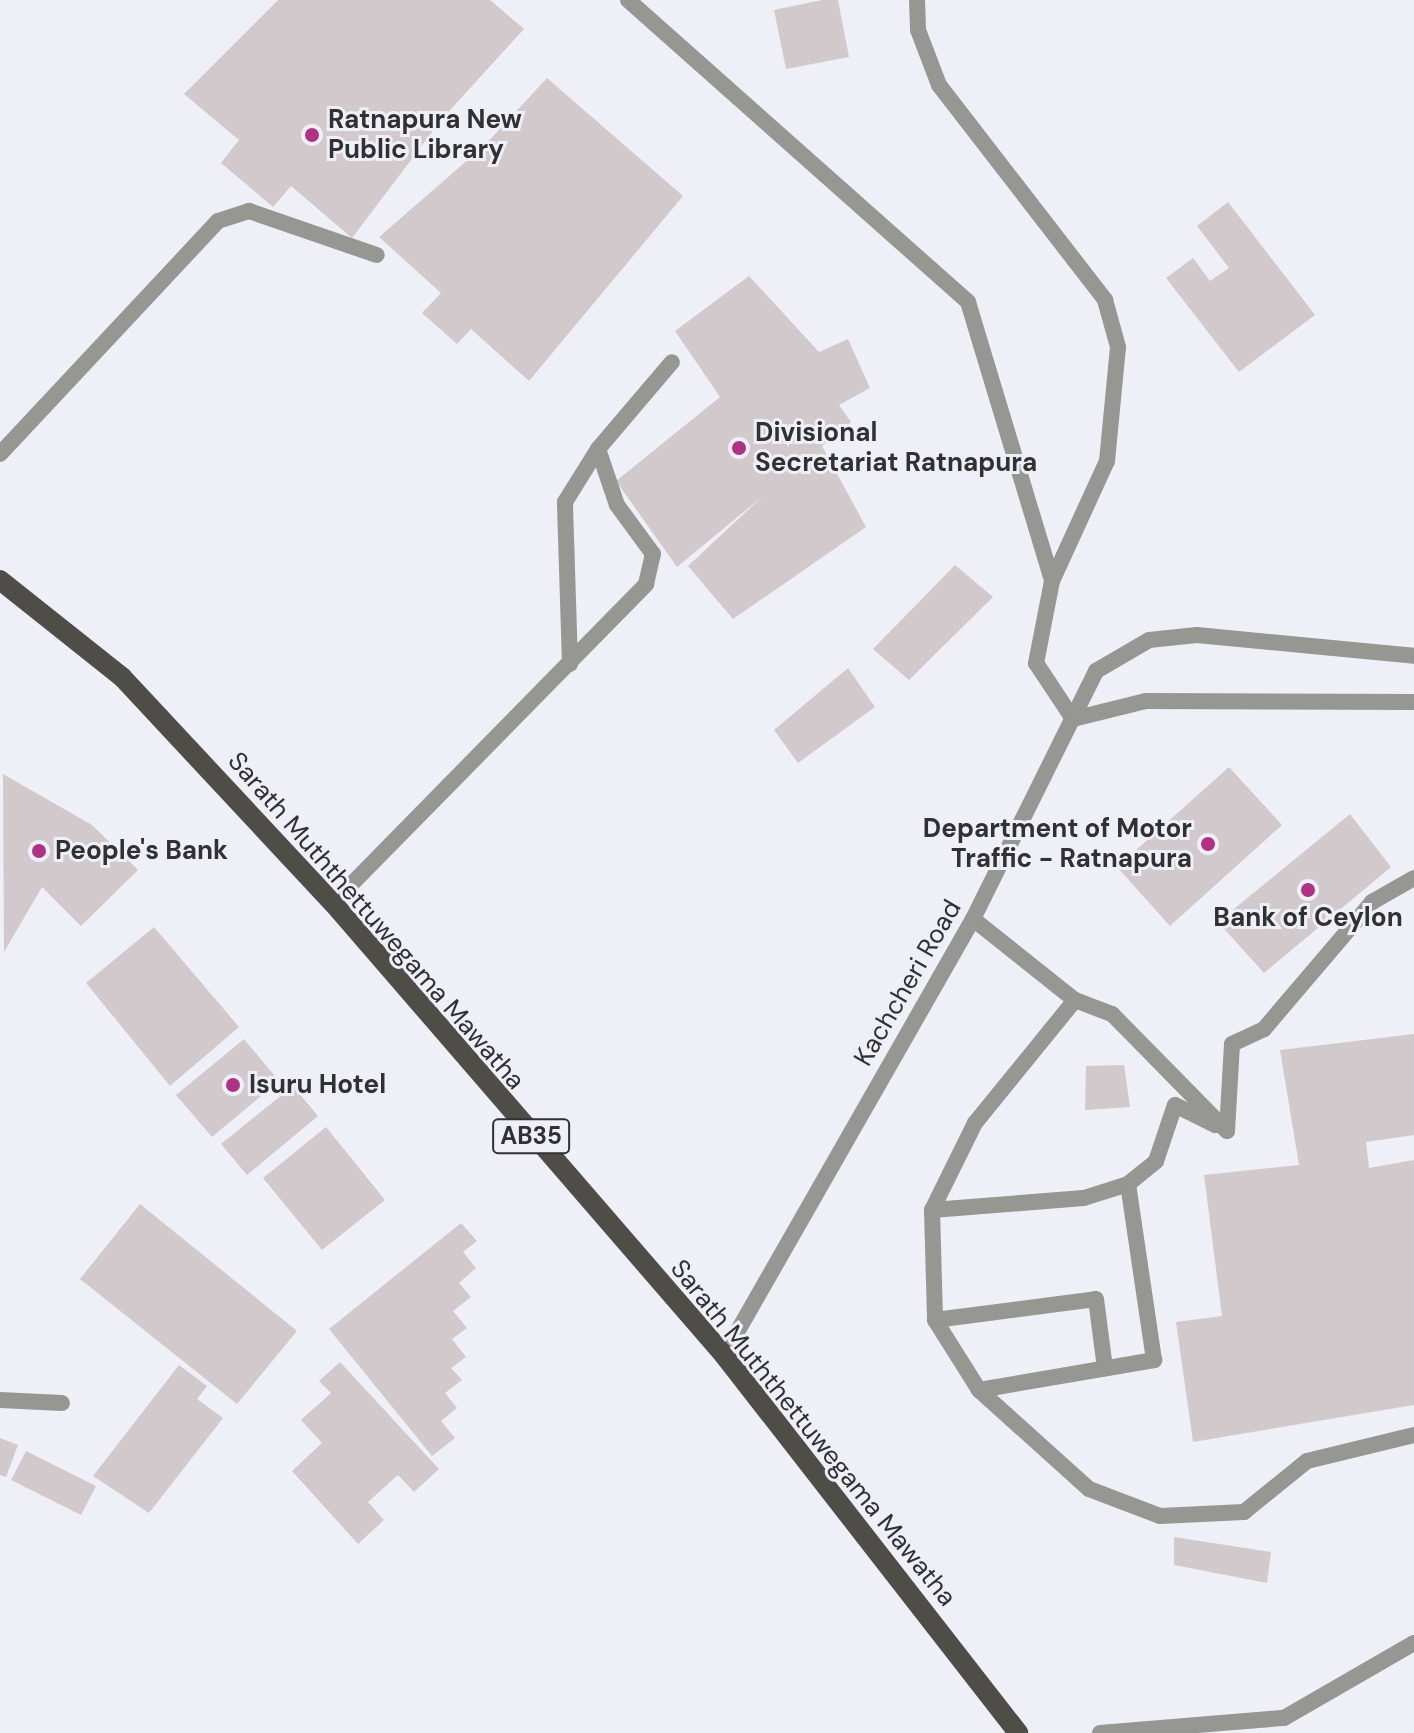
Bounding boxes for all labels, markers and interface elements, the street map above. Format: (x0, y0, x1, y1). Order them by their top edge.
place label: Ratnapura New Public Library (328, 104, 522, 166)
marker: Ratnapura New Public Library (303, 126, 321, 144)
place label: Divisional Secretariat Ratnapura (755, 417, 1037, 478)
marker: Divisional Secretariat Ratnapura (730, 439, 748, 457)
street label: Sarath Muththettuwegama Mawatha (221, 746, 531, 1096)
place label: Department of Motor Traffic - Ratnapura (923, 813, 1192, 874)
place label: People's Bank (55, 835, 228, 867)
marker: Department of Motor Traffic - Ratnapura (1199, 835, 1217, 853)
marker: People's Bank (30, 842, 48, 860)
marker: Bank of Ceylon (1299, 881, 1317, 899)
street label: Kachcheri Road (848, 894, 968, 1072)
place label: Bank of Ceylon (1213, 902, 1403, 934)
place label: Isuru Hotel (249, 1069, 386, 1101)
marker: Isuru Hotel (224, 1076, 242, 1094)
road number: AB35 (491, 1116, 571, 1156)
street label: Sarath Muththettuwegama Mawatha (664, 1254, 962, 1612)

